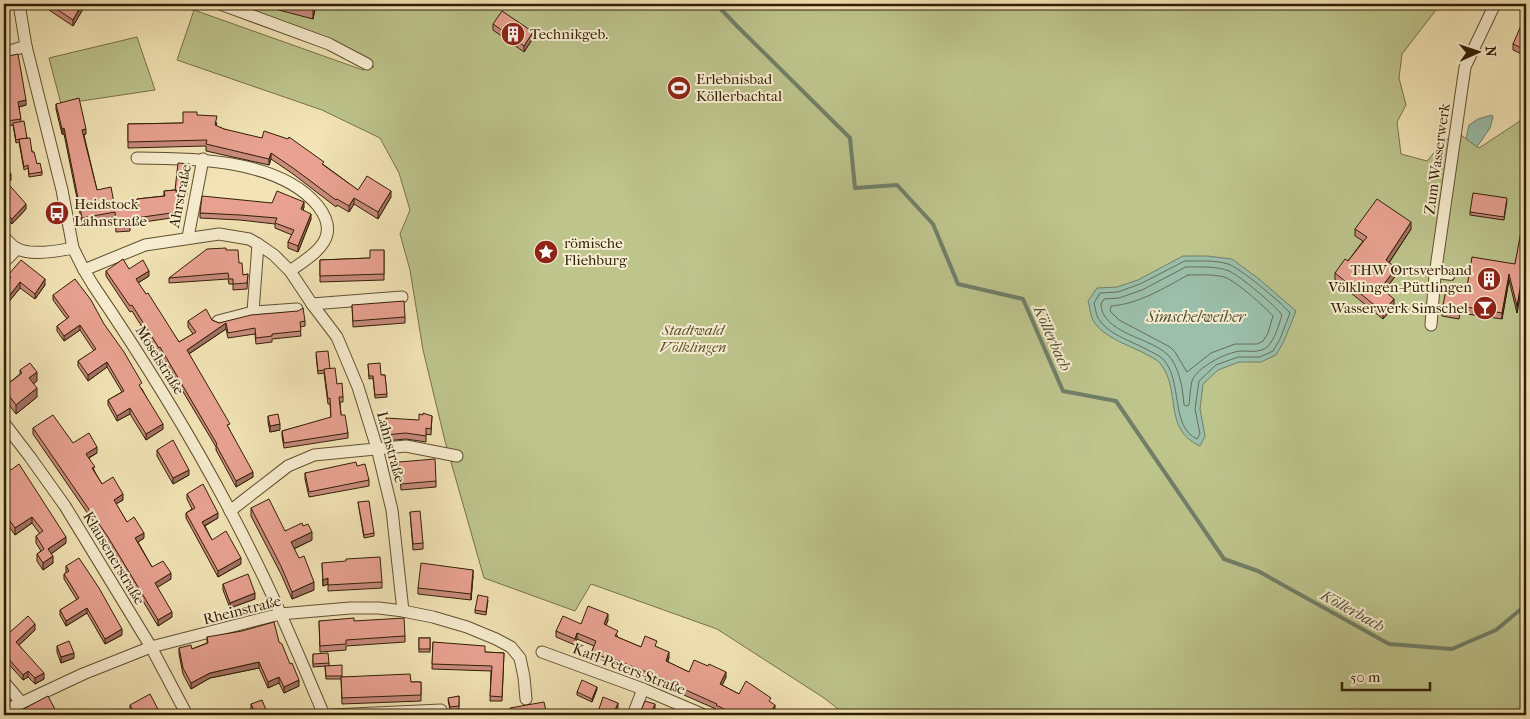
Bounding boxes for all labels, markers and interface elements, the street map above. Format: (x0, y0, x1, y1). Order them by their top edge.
building icon: Technikgeb. (500, 21, 526, 47)
place label: Technikgeb. (530, 25, 608, 43)
north arrow (1452, 28, 1502, 78)
text: N (1482, 46, 1499, 57)
place label: Erlebnisbad Köllerbachtal (696, 70, 782, 105)
sports icon: Erlebnisbad Köllerbachtal (666, 75, 692, 101)
street label: Zum Wasserwerk (1420, 102, 1454, 216)
street label: Ahrstraße (165, 162, 195, 230)
place label: Heidstock Lahnstraße (74, 195, 148, 230)
bus stop icon: Heidstock Lahnstraße (44, 200, 70, 226)
place label: römische Fliehburg (564, 234, 628, 269)
place icon: römische Fliehburg (533, 239, 559, 265)
place label: THW Ortsverband Völklingen-Püttlingen (1327, 261, 1473, 296)
building icon: THW Ortsverband Völklingen-Püttlingen (1476, 266, 1502, 292)
bar icon: Wasserwerk Simschel (1472, 295, 1498, 321)
place label: Wasserwerk Simschel (1329, 299, 1468, 317)
water label: Köllerbach (1029, 301, 1075, 374)
water label: Simschelweiher (1145, 307, 1247, 326)
park label: Stadtwald Völklingen (660, 321, 726, 356)
street label: Moselstraße (132, 322, 189, 398)
street label: Lahnstraße (373, 409, 409, 485)
street label: Klausenerstraße (79, 508, 149, 608)
water label: Köllerbach (1317, 585, 1388, 636)
street label: Rheinstraße (201, 591, 283, 628)
street label: Karl-Peters-Straße (570, 639, 688, 699)
scale bar (1342, 659, 1430, 691)
text: 50 m (1350, 668, 1381, 686)

